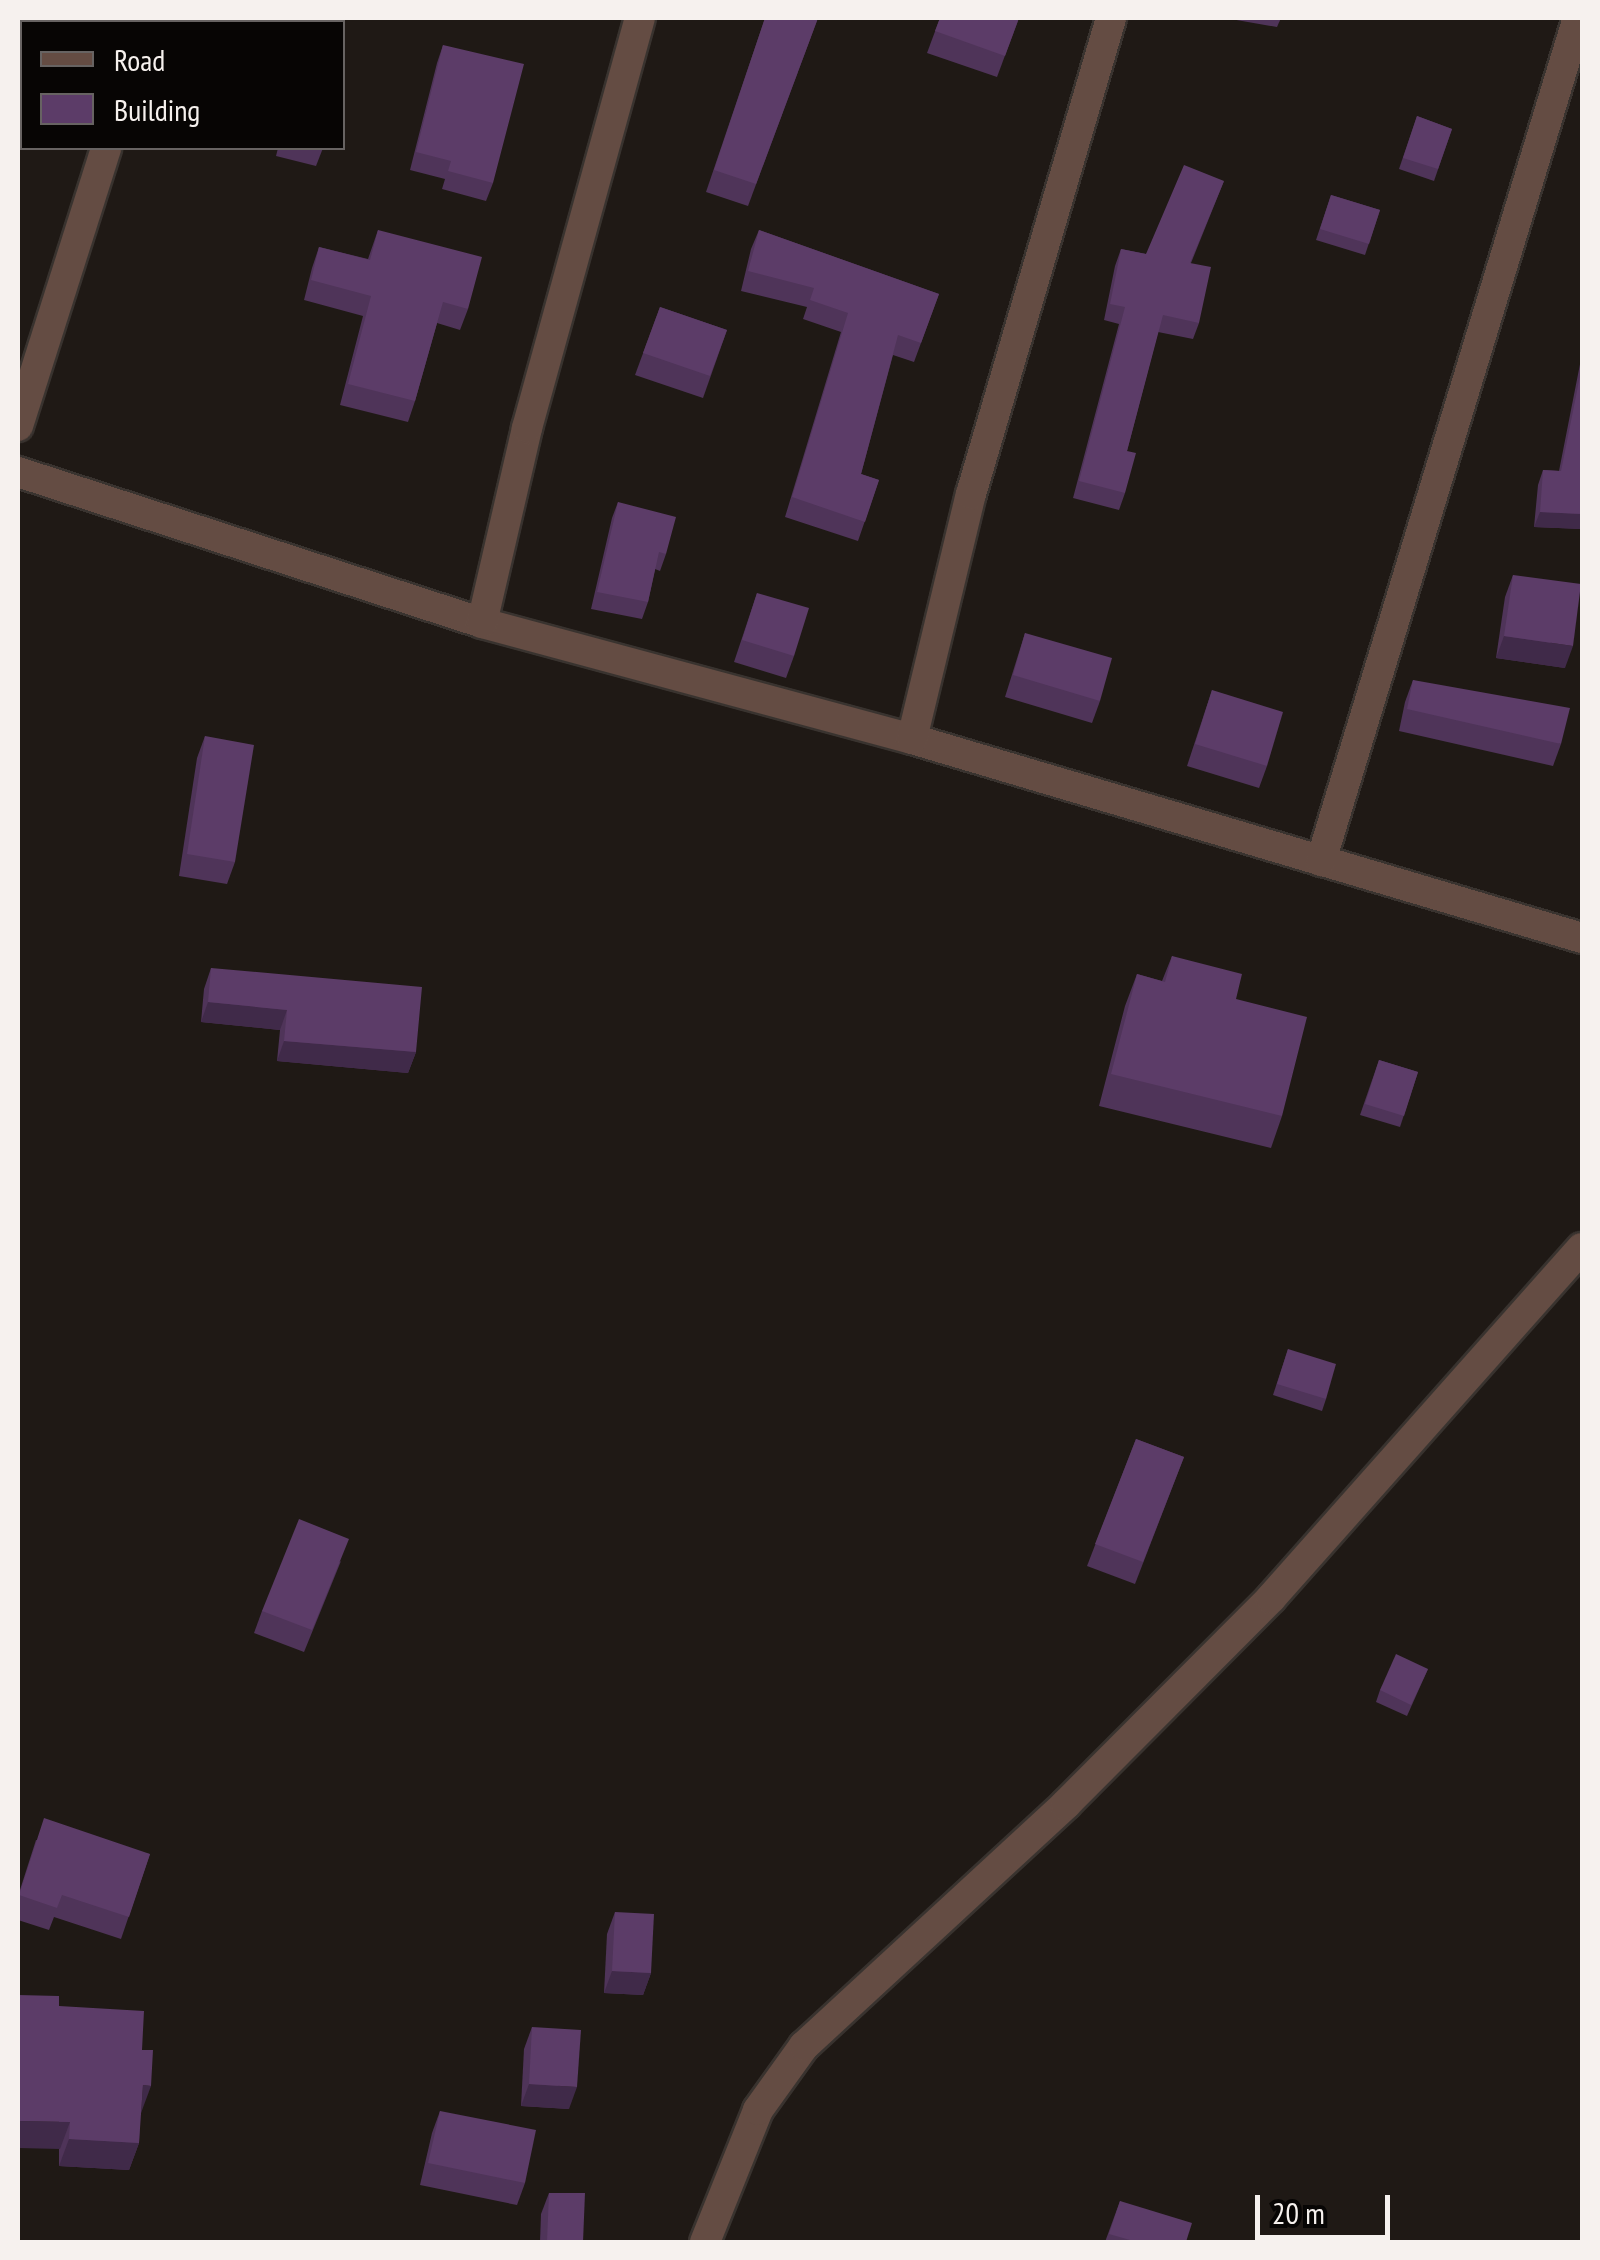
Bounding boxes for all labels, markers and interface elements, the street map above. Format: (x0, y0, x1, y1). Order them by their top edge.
legend (20, 20, 345, 150)
text: Road (114, 40, 165, 79)
text: Building (114, 90, 200, 129)
scale bar (1260, 2175, 1395, 2237)
text: 20 m (1272, 2193, 1325, 2232)

